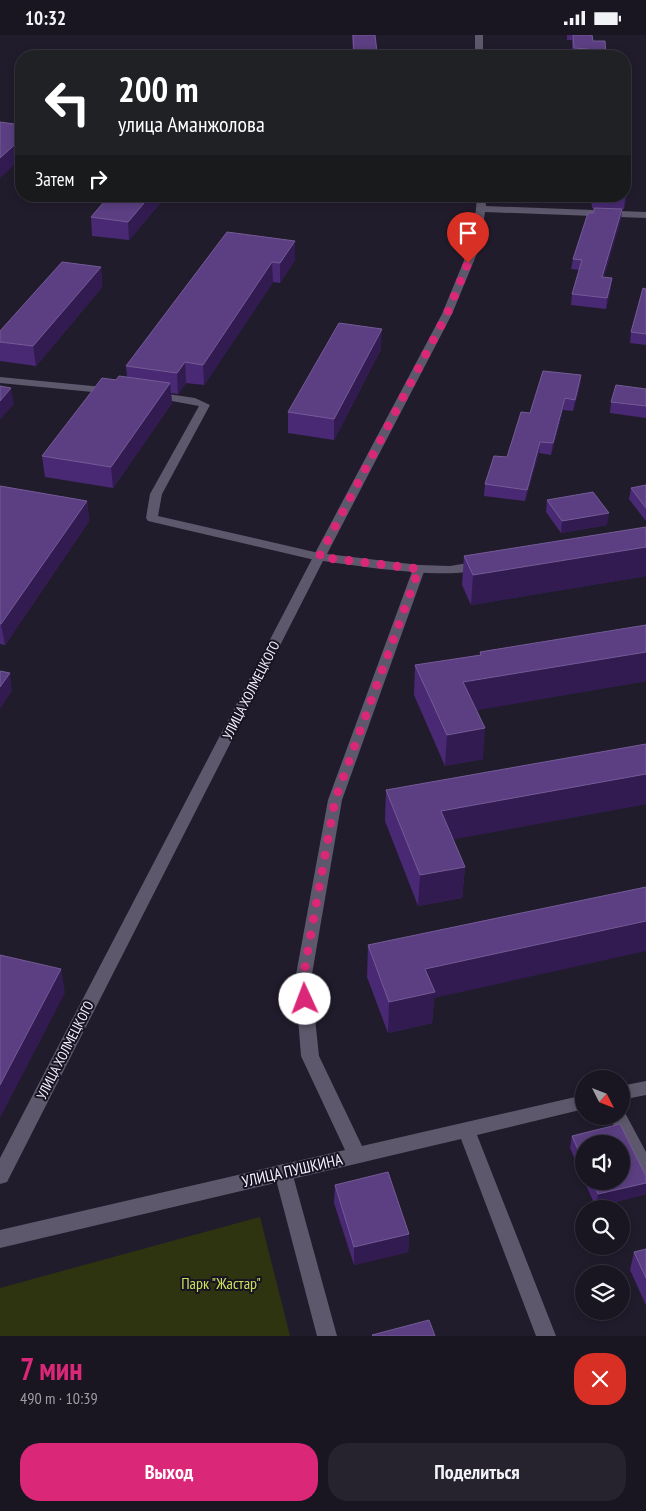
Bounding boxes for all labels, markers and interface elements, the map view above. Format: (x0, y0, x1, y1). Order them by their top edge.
text: 10:32 (25, 6, 66, 30)
text: 200 m (118, 66, 199, 112)
icon: left (35, 70, 100, 135)
text: улица Аманжолова (118, 110, 265, 138)
icon: right (84, 165, 112, 193)
text: Затем (35, 167, 74, 191)
pin (447, 212, 489, 263)
icon: arrive (454, 219, 482, 247)
street label: УЛИЦА ХОЛМЕЦКОГО (218, 637, 284, 742)
position arrow (278, 972, 330, 1024)
street label: УЛИЦА ХОЛМЕЦКОГО (32, 997, 98, 1102)
north arrow (575, 1070, 630, 1125)
map controls (575, 1070, 630, 1320)
button: sound (575, 1135, 630, 1190)
street label: УЛИЦА ПУШКИНА (240, 1149, 345, 1191)
button: search (575, 1200, 630, 1255)
button: layers (575, 1265, 630, 1320)
park label: Парк "Жастар" (181, 1273, 261, 1293)
text: 7 мин (20, 1349, 83, 1388)
button: close (574, 1353, 626, 1405)
text: 490 m · 10:39 (20, 1388, 98, 1408)
button: Выход (20, 1443, 318, 1501)
button: Поделиться (328, 1443, 626, 1501)

